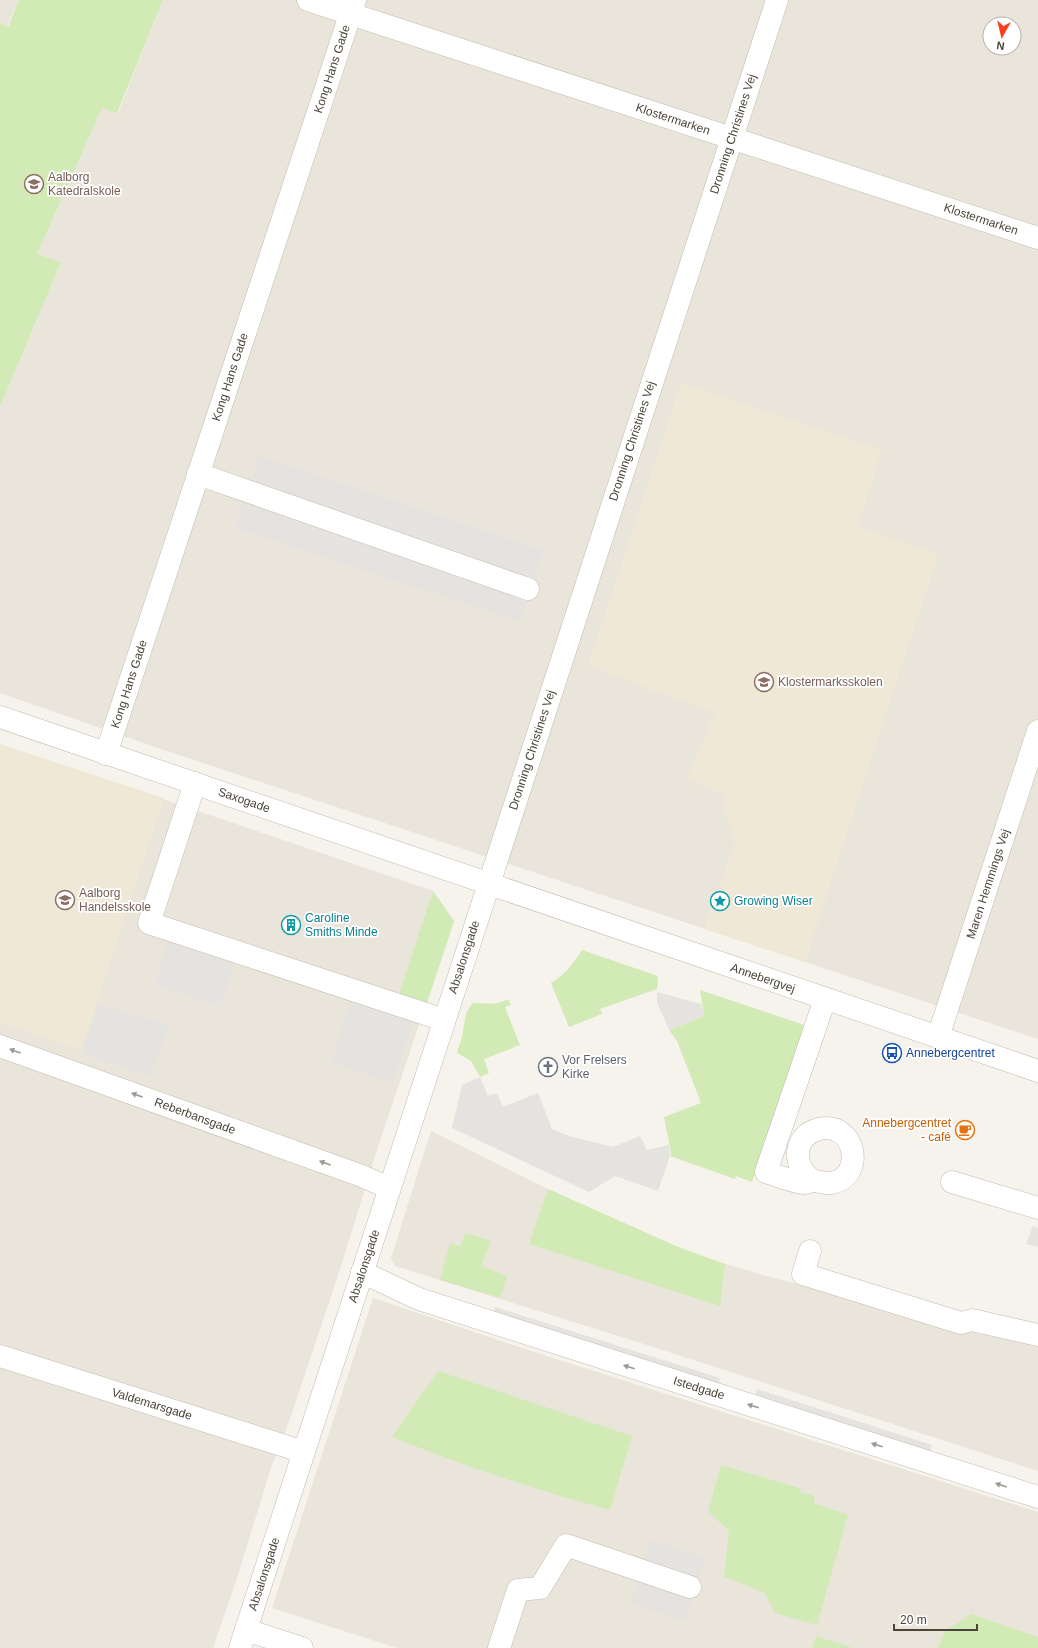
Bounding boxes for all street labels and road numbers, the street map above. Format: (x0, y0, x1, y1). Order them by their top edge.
street label: Kong Hans Gade (311, 23, 353, 115)
street label: Dronning Christines Vej (707, 72, 759, 196)
street label: Klostermarken (634, 100, 712, 138)
street label: Klostermarken (942, 200, 1020, 238)
street label: Kong Hans Gade (209, 331, 251, 423)
street label: Dronning Christines Vej (606, 379, 658, 503)
street label: Kong Hans Gade (108, 638, 150, 730)
street label: Dronning Christines Vej (506, 688, 558, 812)
street label: Saxogade (216, 785, 272, 816)
street label: Maren Hemmings Vej (964, 827, 1012, 941)
street label: Absalonsgade (446, 918, 483, 995)
street label: Annebergvej (729, 960, 797, 996)
street label: Reberbansgade (152, 1095, 238, 1137)
street label: Absalonsgade (346, 1227, 383, 1304)
street label: Istedgade (672, 1374, 727, 1402)
street label: Valdemarsgade (110, 1385, 194, 1423)
street label: Absalonsgade (246, 1535, 283, 1612)

